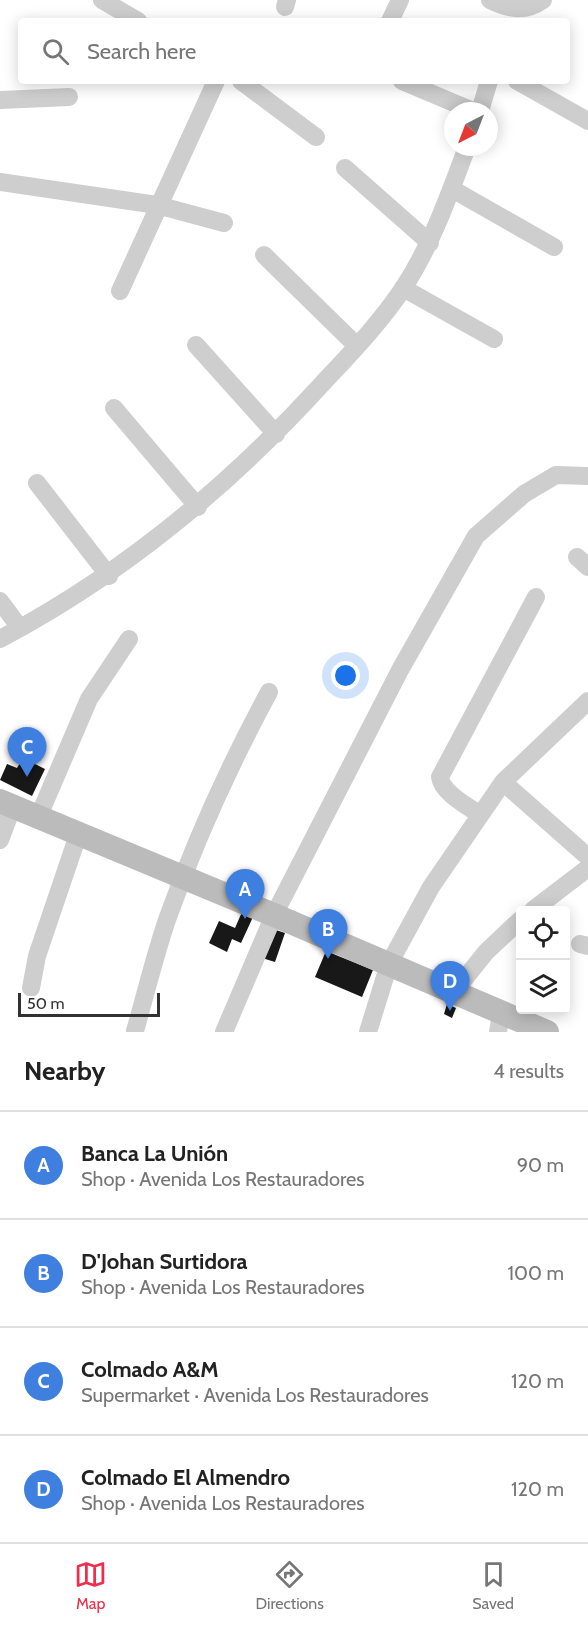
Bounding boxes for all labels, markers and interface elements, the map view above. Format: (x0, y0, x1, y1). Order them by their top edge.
search box (18, 18, 570, 84)
icon: search (39, 35, 72, 68)
text: Search here (87, 38, 196, 65)
north arrow (444, 102, 498, 156)
your location (331, 661, 360, 690)
pin: C (8, 728, 46, 777)
pin: A (226, 870, 264, 919)
map controls (516, 906, 570, 1014)
button: locate (516, 906, 570, 960)
pin: B (308, 910, 348, 959)
button: layers (516, 960, 570, 1014)
pin: D (430, 962, 470, 1011)
scale bar (18, 990, 160, 1018)
text: 50 m (27, 994, 64, 1013)
text: Nearby (24, 1055, 105, 1087)
text: 4 results (493, 1059, 564, 1083)
text: Banca La Unión (81, 1140, 228, 1167)
text: A (37, 1153, 50, 1177)
text: 90 m (517, 1153, 564, 1177)
text: Shop · Avenida Los Restauradores (81, 1167, 365, 1191)
text: D'Johan Surtidora (81, 1248, 248, 1275)
text: B (37, 1261, 50, 1285)
text: 100 m (508, 1261, 564, 1285)
text: Shop · Avenida Los Restauradores (81, 1275, 365, 1299)
text: Colmado A&M (81, 1356, 219, 1383)
text: C (37, 1369, 50, 1393)
text: 120 m (511, 1369, 564, 1393)
text: Supermarket · Avenida Los Restauradores (81, 1383, 429, 1407)
text: Colmado El Almendro (81, 1464, 290, 1491)
text: D (36, 1477, 51, 1501)
text: 120 m (511, 1477, 564, 1501)
text: Shop · Avenida Los Restauradores (81, 1491, 365, 1515)
tab: Map (74, 1558, 107, 1613)
tab: Directions (256, 1558, 324, 1613)
tab: Saved (472, 1558, 514, 1613)

